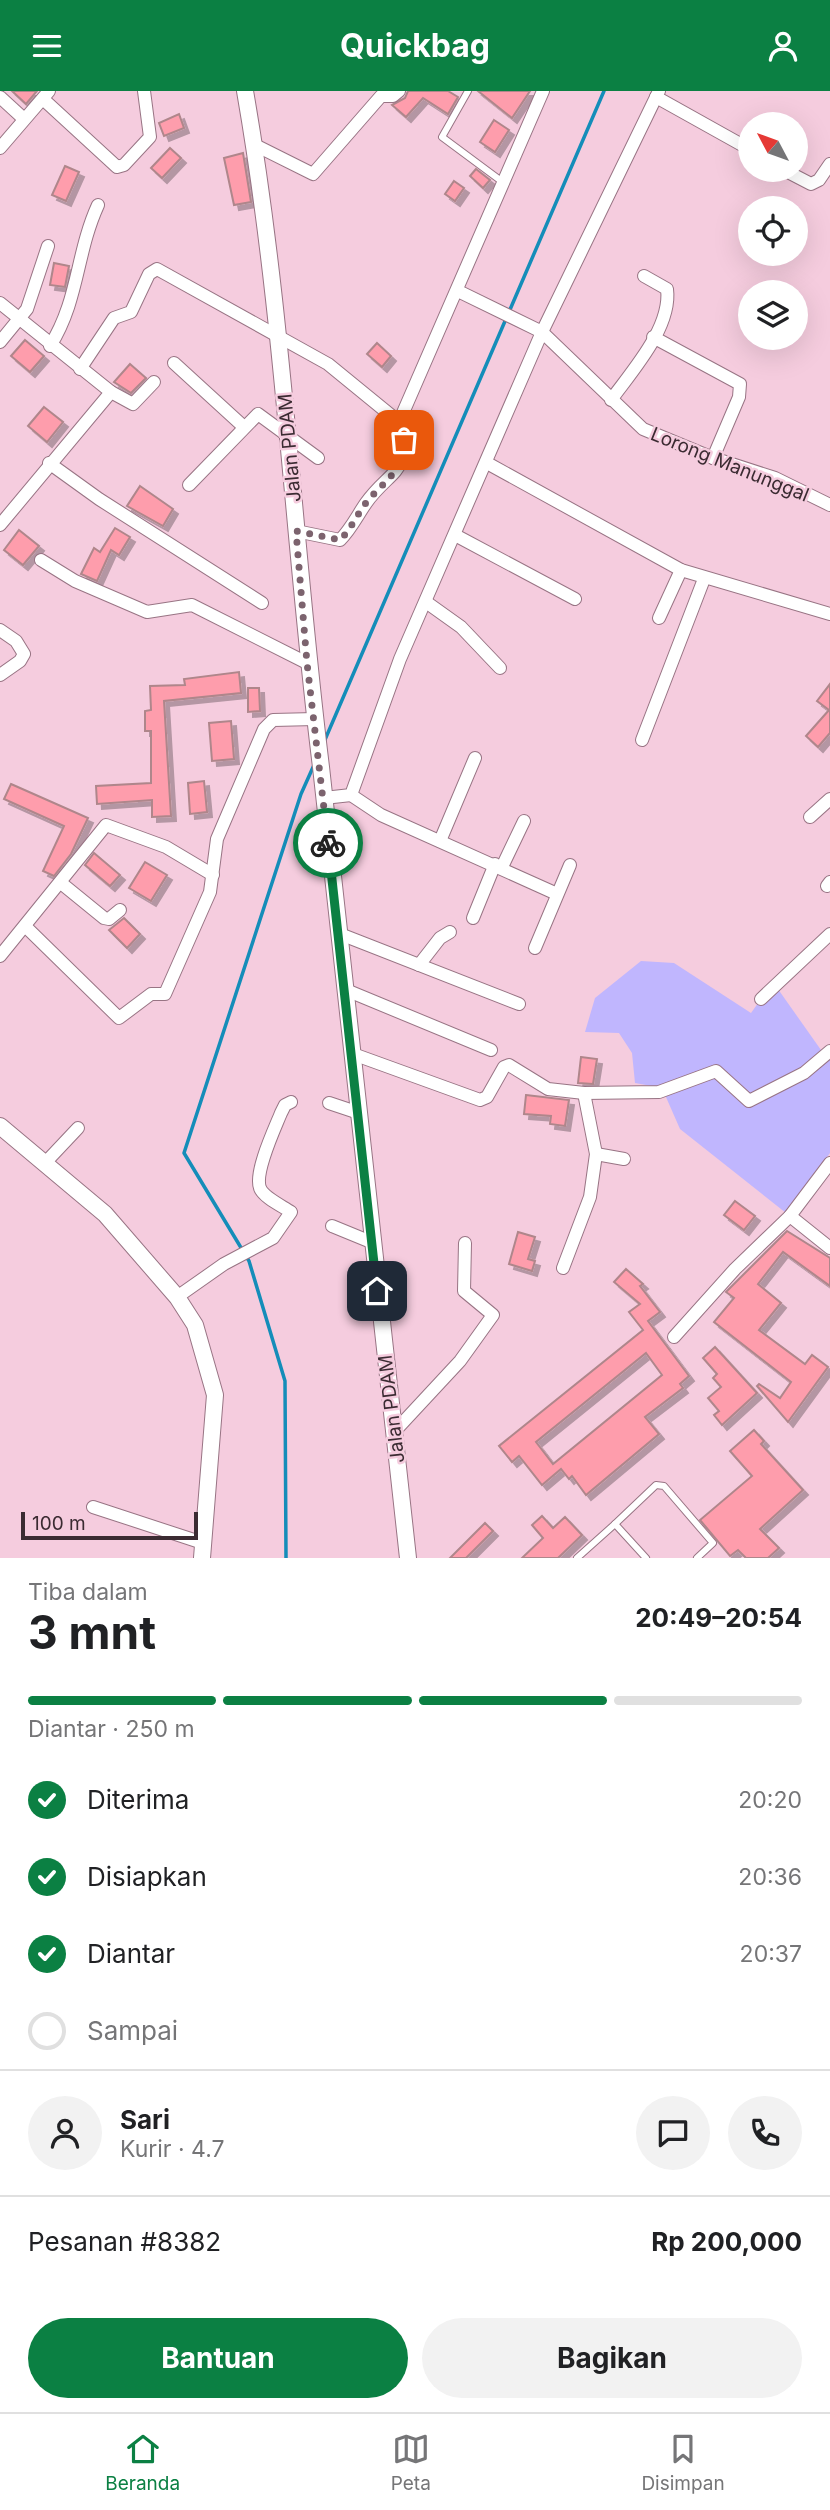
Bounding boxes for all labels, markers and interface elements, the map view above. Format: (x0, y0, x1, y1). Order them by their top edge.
text: Quickbag (340, 26, 490, 65)
icon: menu (28, 27, 66, 65)
icon: person (764, 27, 802, 65)
north arrow (738, 112, 808, 182)
map controls (738, 112, 808, 350)
button: locate (738, 196, 808, 266)
button: layers (738, 280, 808, 350)
street label: Jalan PDAM (273, 393, 306, 503)
pin (374, 410, 434, 470)
icon: bag (385, 421, 423, 459)
street label: Lorong Manunggal (647, 422, 812, 507)
courier (293, 808, 363, 878)
icon: bike (309, 824, 347, 862)
pin (347, 1261, 407, 1321)
icon: home (358, 1272, 396, 1310)
street label: Jalan PDAM (373, 1354, 410, 1464)
scale bar (21, 1509, 198, 1541)
text: 100 m (32, 1512, 86, 1535)
text: Tiba dalam (28, 1578, 148, 1606)
text: 20:49–20:54 (635, 1602, 802, 1633)
text: 3 mnt (28, 1604, 156, 1660)
text: Diantar · 250 m (28, 1715, 195, 1743)
icon: check (28, 1781, 66, 1819)
text: Diterima (87, 1784, 189, 1815)
text: 20:20 (738, 1786, 802, 1814)
icon: check (28, 1858, 66, 1896)
text: Disiapkan (87, 1861, 207, 1892)
text: 20:36 (738, 1863, 802, 1891)
icon: check (28, 1935, 66, 1973)
text: Diantar (87, 1938, 175, 1969)
text: 20:37 (740, 1940, 802, 1968)
text: Sampai (87, 2015, 178, 2046)
button: person (28, 2096, 102, 2170)
button: chat (636, 2096, 710, 2170)
button: phone (728, 2096, 802, 2170)
text: Sari (120, 2104, 170, 2135)
text: Kurir · 4.7 (120, 2135, 225, 2163)
text: Pesanan #8382 (28, 2226, 221, 2257)
text: Rp 200,000 (651, 2226, 802, 2257)
button: Bantuan (28, 2318, 408, 2398)
button: Bagikan (422, 2318, 802, 2398)
tab: Beranda (105, 2430, 180, 2495)
tab: Peta (391, 2430, 431, 2495)
tab: Disimpan (641, 2430, 725, 2495)

